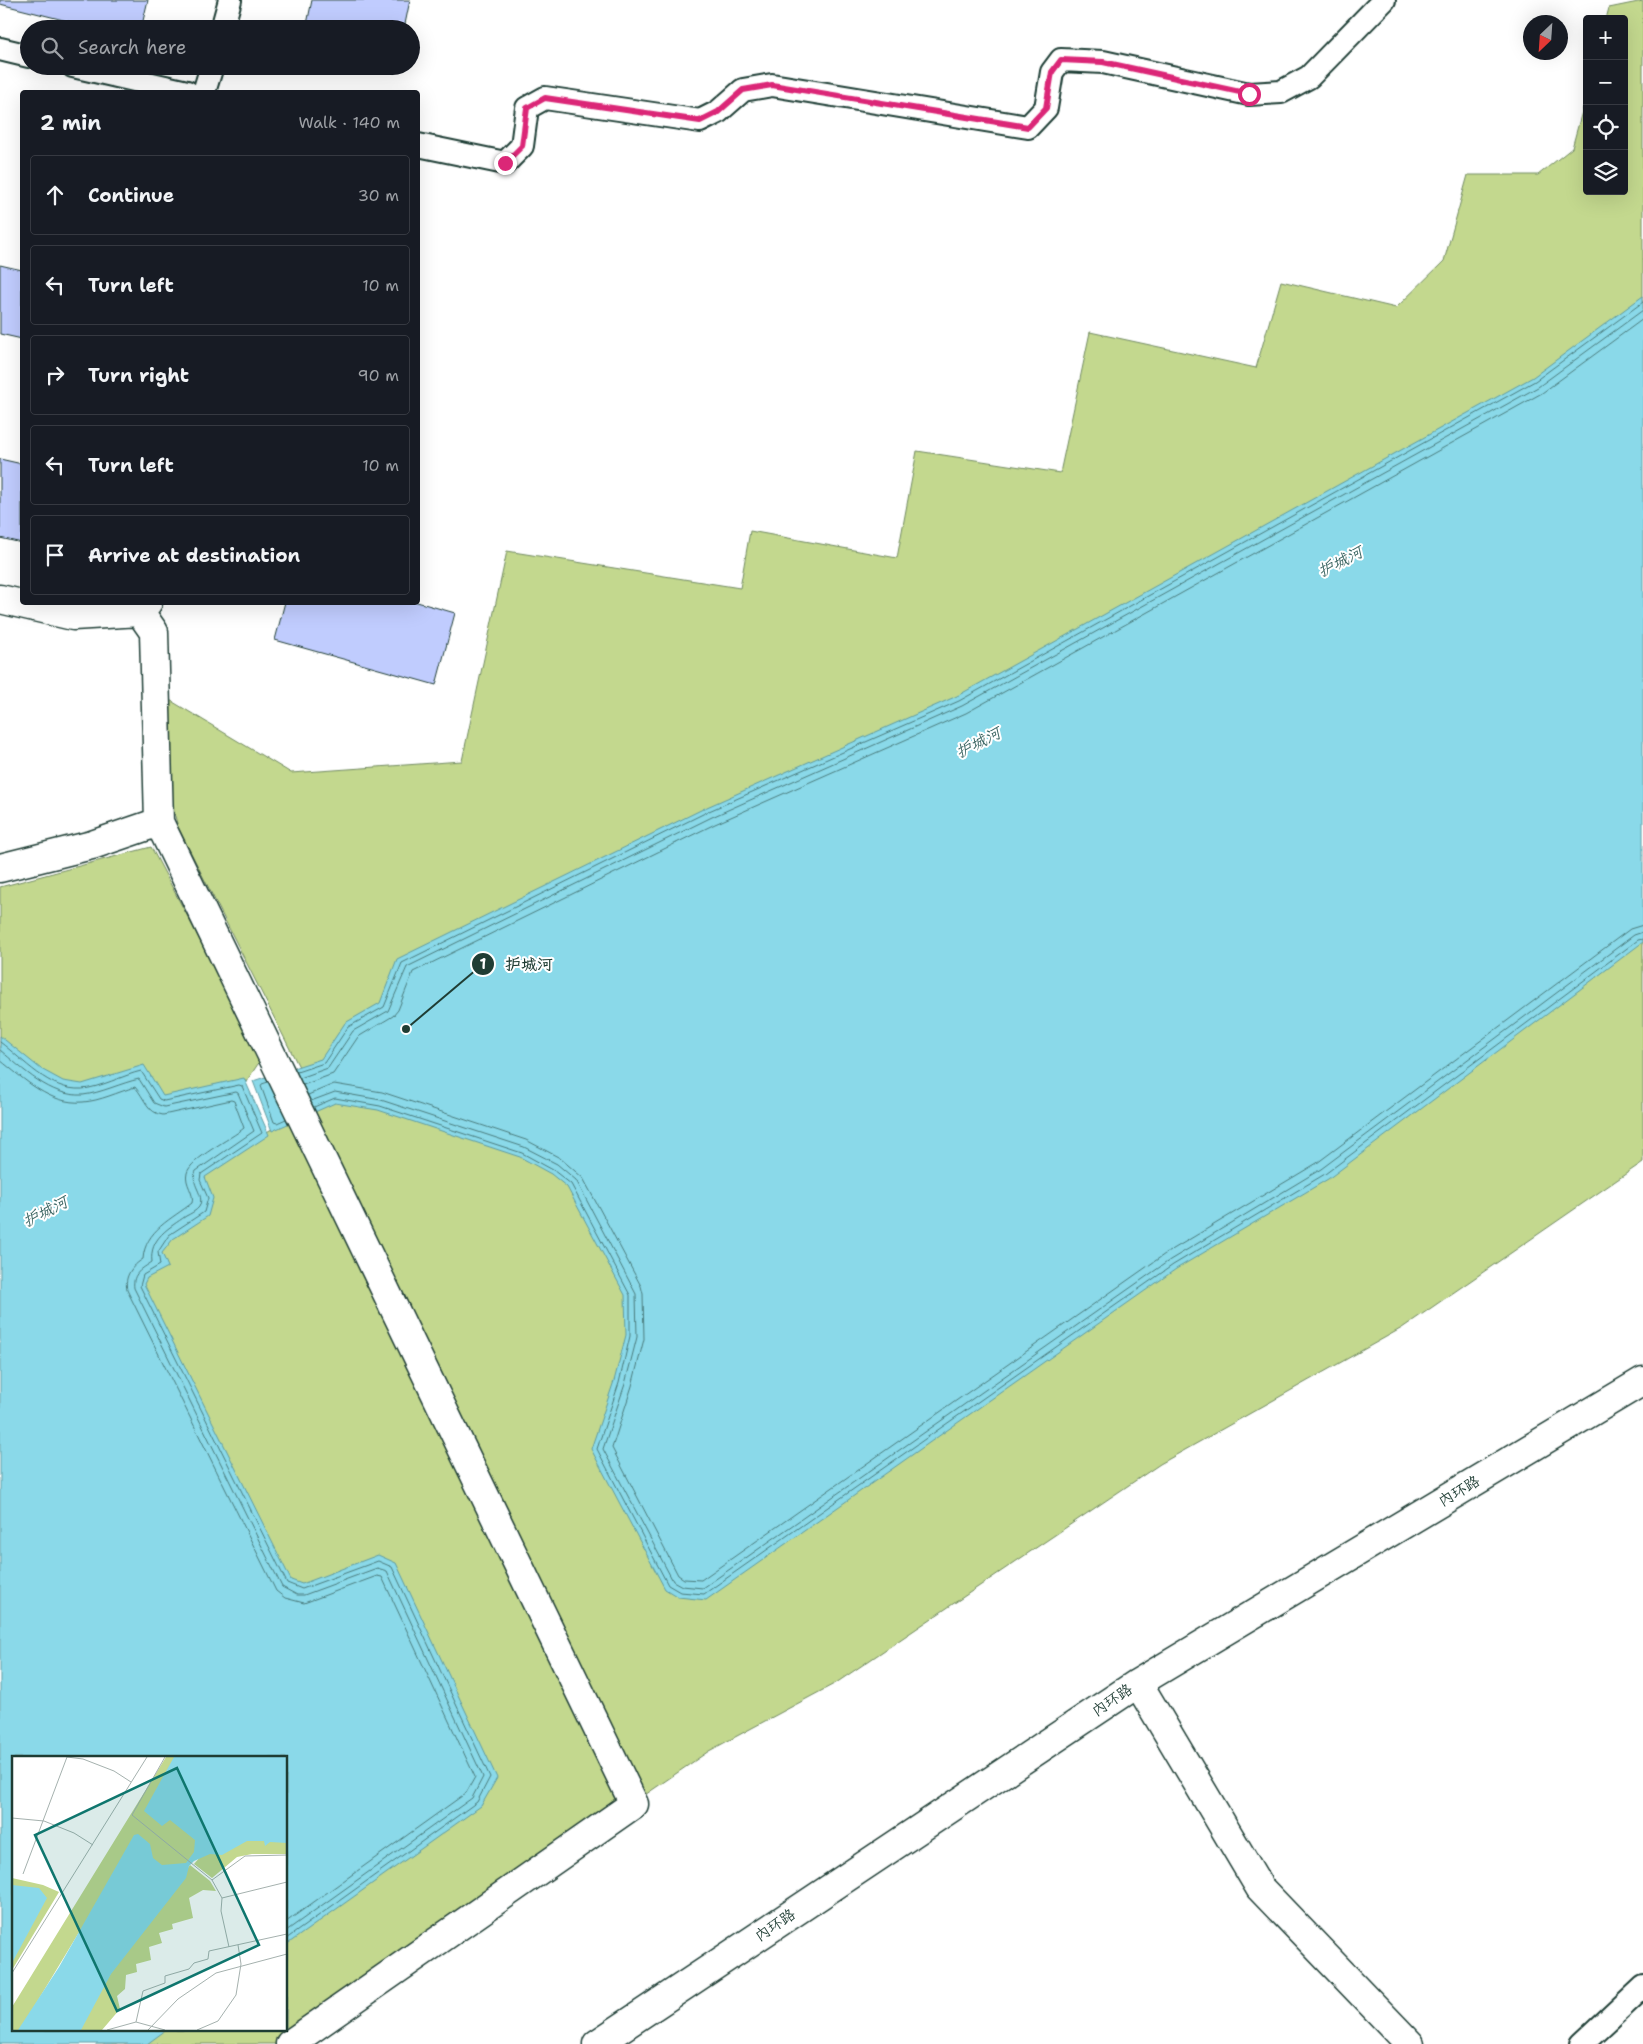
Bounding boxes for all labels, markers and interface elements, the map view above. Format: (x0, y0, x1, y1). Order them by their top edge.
north arrow (1523, 15, 1568, 60)
map controls (1583, 15, 1628, 195)
button: + (1583, 15, 1628, 60)
search box (20, 20, 420, 75)
icon: search (38, 34, 66, 62)
text: Search here (78, 35, 187, 60)
button: − (1583, 60, 1628, 105)
route start (1238, 83, 1261, 106)
button: locate (1583, 105, 1628, 150)
text: 2 min (40, 109, 101, 137)
text: Walk · 140 m (298, 112, 400, 133)
button: layers (1583, 150, 1628, 195)
route end (494, 152, 517, 175)
icon: ahead (41, 181, 69, 209)
text: Continue (88, 183, 174, 208)
text: 30 m (358, 185, 399, 206)
icon: left (41, 271, 69, 299)
text: Turn left (88, 273, 174, 298)
text: 10 m (362, 275, 399, 296)
icon: right (41, 361, 69, 389)
text: Turn right (88, 363, 189, 388)
text: 90 m (358, 365, 399, 386)
icon: left (41, 451, 69, 479)
text: Turn left (88, 453, 174, 478)
text: 10 m (362, 455, 399, 476)
water label: 护城河 (1314, 540, 1369, 582)
icon: arrive (41, 541, 69, 569)
text: Arrive at destination (88, 543, 300, 568)
water label: 护城河 (952, 721, 1007, 763)
callout: 护城河 (470, 948, 563, 979)
text: 1 (480, 954, 487, 974)
text: 护城河 (505, 954, 553, 975)
water label: 护城河 (19, 1190, 74, 1232)
street label: 内环路 (1435, 1471, 1483, 1511)
street label: 内环路 (1088, 1679, 1136, 1721)
inset map (12, 1756, 288, 2032)
street label: 内环路 (751, 1904, 799, 1946)

